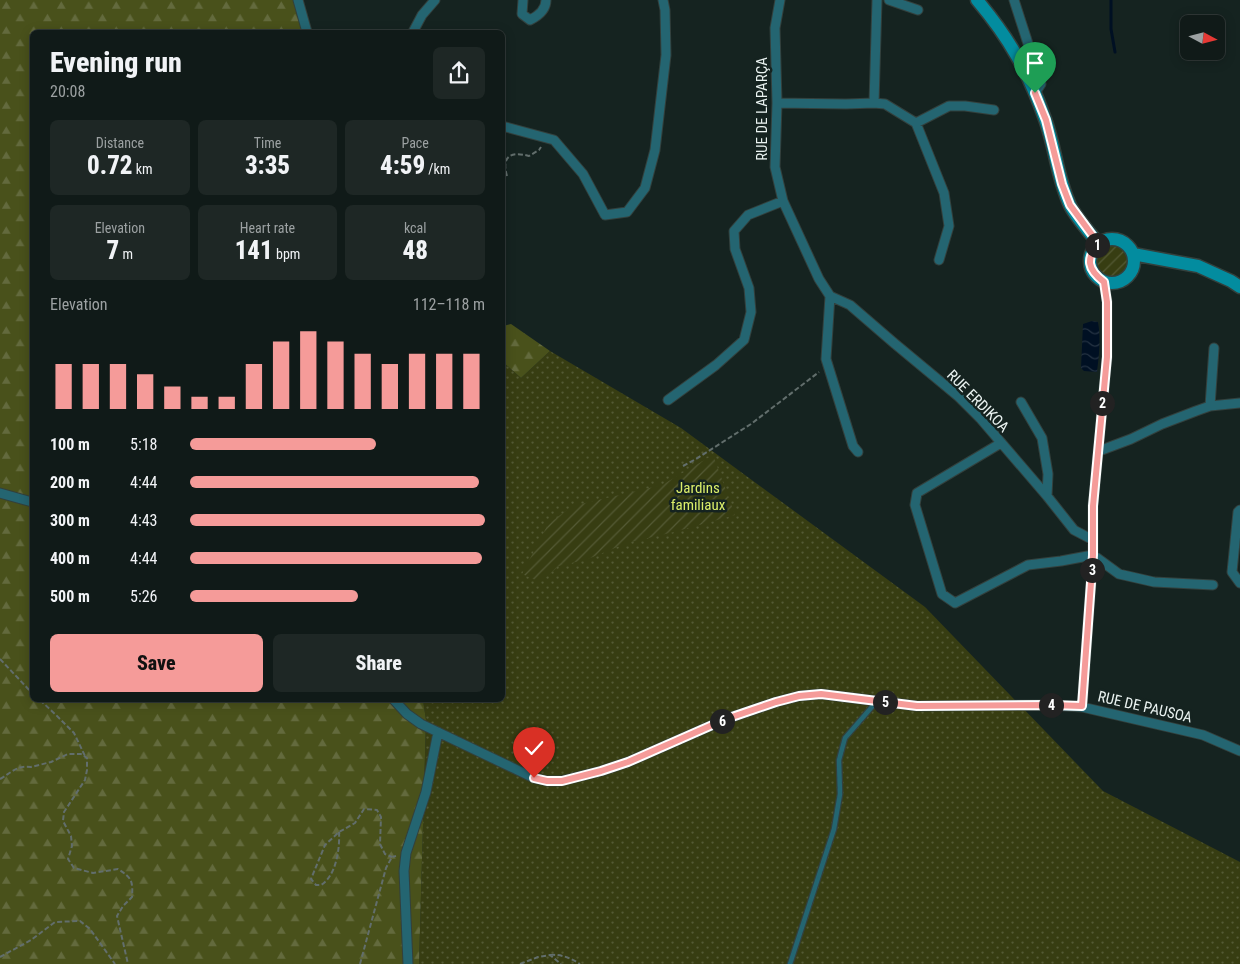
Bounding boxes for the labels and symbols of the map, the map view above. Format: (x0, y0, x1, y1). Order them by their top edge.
north arrow (1180, 15, 1225, 60)
pin (1014, 42, 1056, 93)
street label: RUE DE LAPARÇA (753, 57, 771, 161)
pin: 1 (1084, 232, 1110, 258)
street label: RUE ERDIKOA (943, 366, 1013, 436)
pin: 2 (1090, 390, 1114, 416)
park label: Jardins familiaux (671, 479, 726, 514)
pin: 3 (1080, 558, 1104, 582)
street label: RUE DE PAUSOA (1096, 687, 1194, 727)
pin: 5 (872, 690, 898, 714)
pin: 4 (1038, 692, 1064, 718)
pin: 6 (710, 708, 734, 734)
pin (513, 727, 555, 778)

